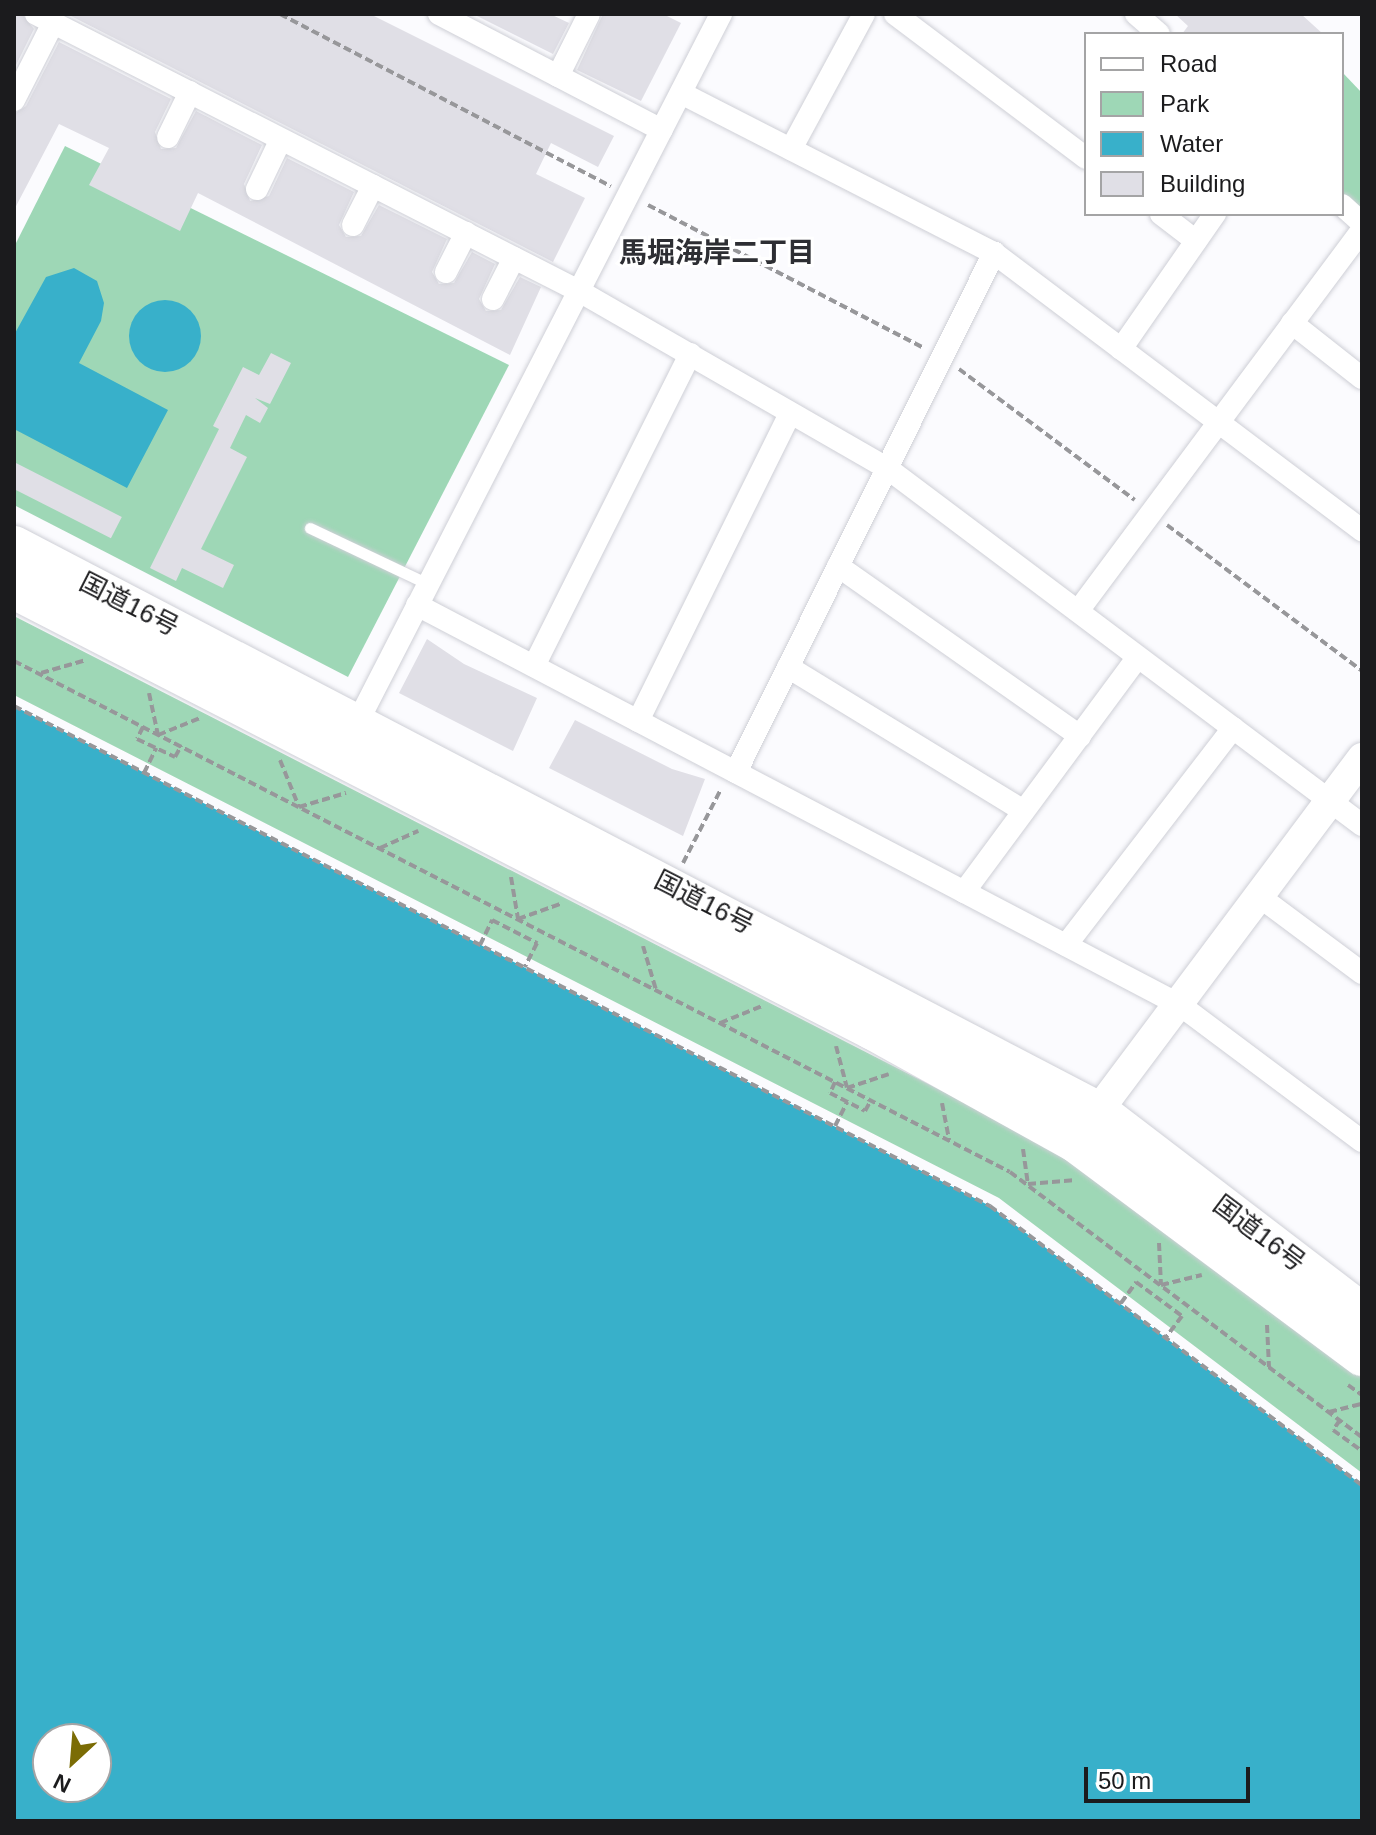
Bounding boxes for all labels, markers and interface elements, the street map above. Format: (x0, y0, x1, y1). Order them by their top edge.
legend (1084, 32, 1344, 216)
text: Road (1160, 50, 1217, 77)
text: Park (1160, 90, 1209, 117)
text: Water (1160, 130, 1223, 157)
text: Building (1160, 170, 1245, 197)
district label: 馬堀海岸二丁目 (619, 236, 815, 270)
street label: 国道16号 (74, 567, 184, 643)
street label: 国道16号 (649, 865, 759, 941)
street label: 国道16号 (1207, 1189, 1311, 1279)
north arrow (32, 1723, 112, 1803)
scale bar (1088, 1751, 1254, 1801)
text: 50 m (1098, 1767, 1151, 1794)
text: N (50, 1769, 75, 1798)

